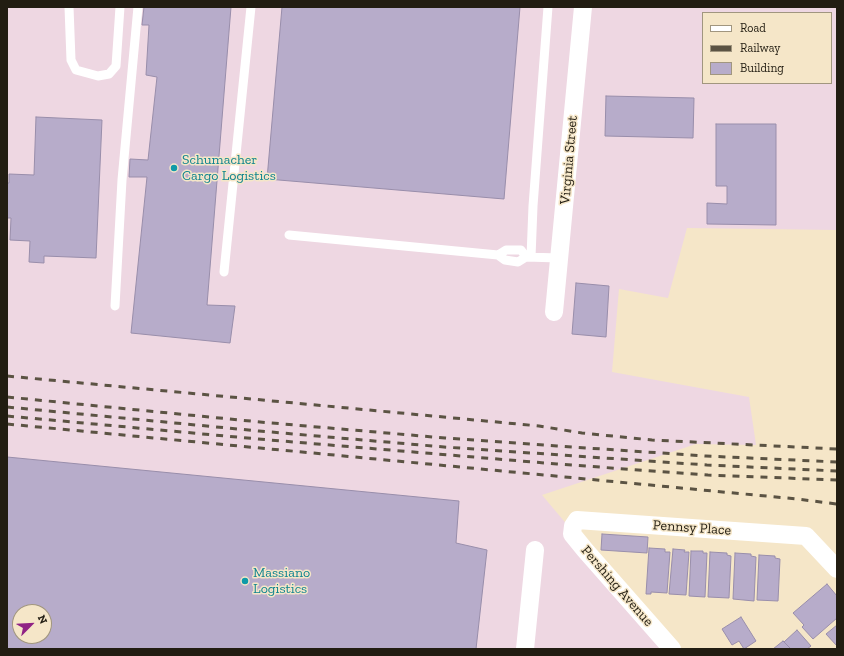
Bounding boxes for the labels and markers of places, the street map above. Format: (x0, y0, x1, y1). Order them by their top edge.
place label: Schumacher Cargo Logistics (182, 152, 276, 184)
marker: Schumacher Cargo Logistics (169, 163, 179, 173)
place label: Massiano Logistics (253, 565, 310, 598)
marker: Massiano Logistics (240, 576, 250, 586)

